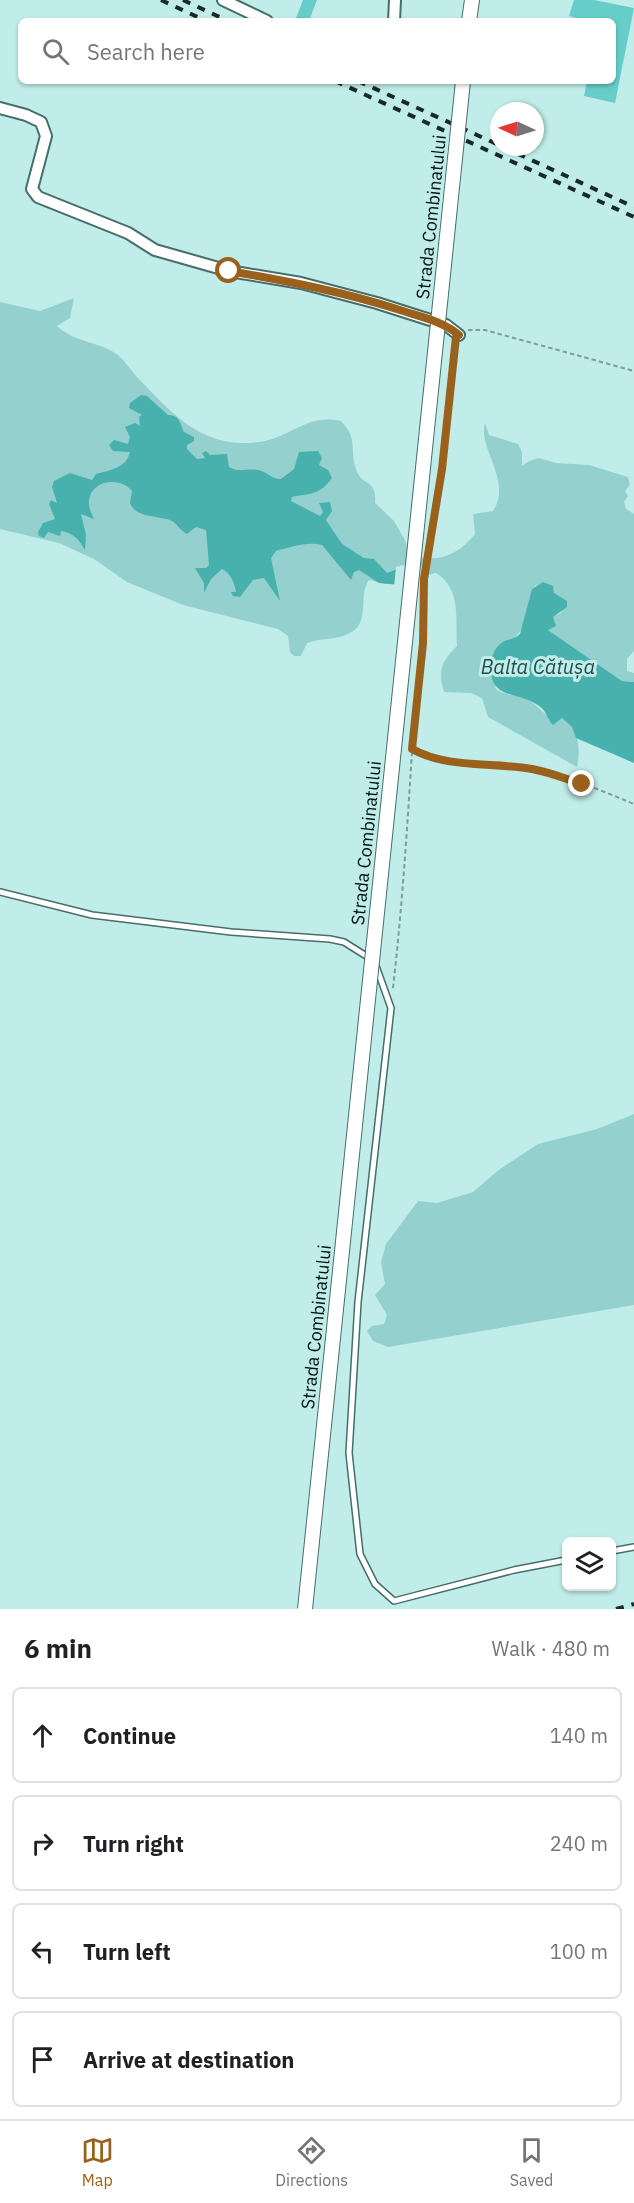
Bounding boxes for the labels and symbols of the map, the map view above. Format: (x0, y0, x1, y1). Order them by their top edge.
north arrow (490, 102, 544, 156)
street label: Strada Combinatului (411, 134, 451, 300)
route start (215, 257, 241, 283)
water label: Balta Cătușa (481, 653, 595, 680)
street label: Strada Combinatului (346, 760, 386, 926)
route end (568, 770, 594, 796)
street label: Strada Combinatului (296, 1244, 336, 1410)

